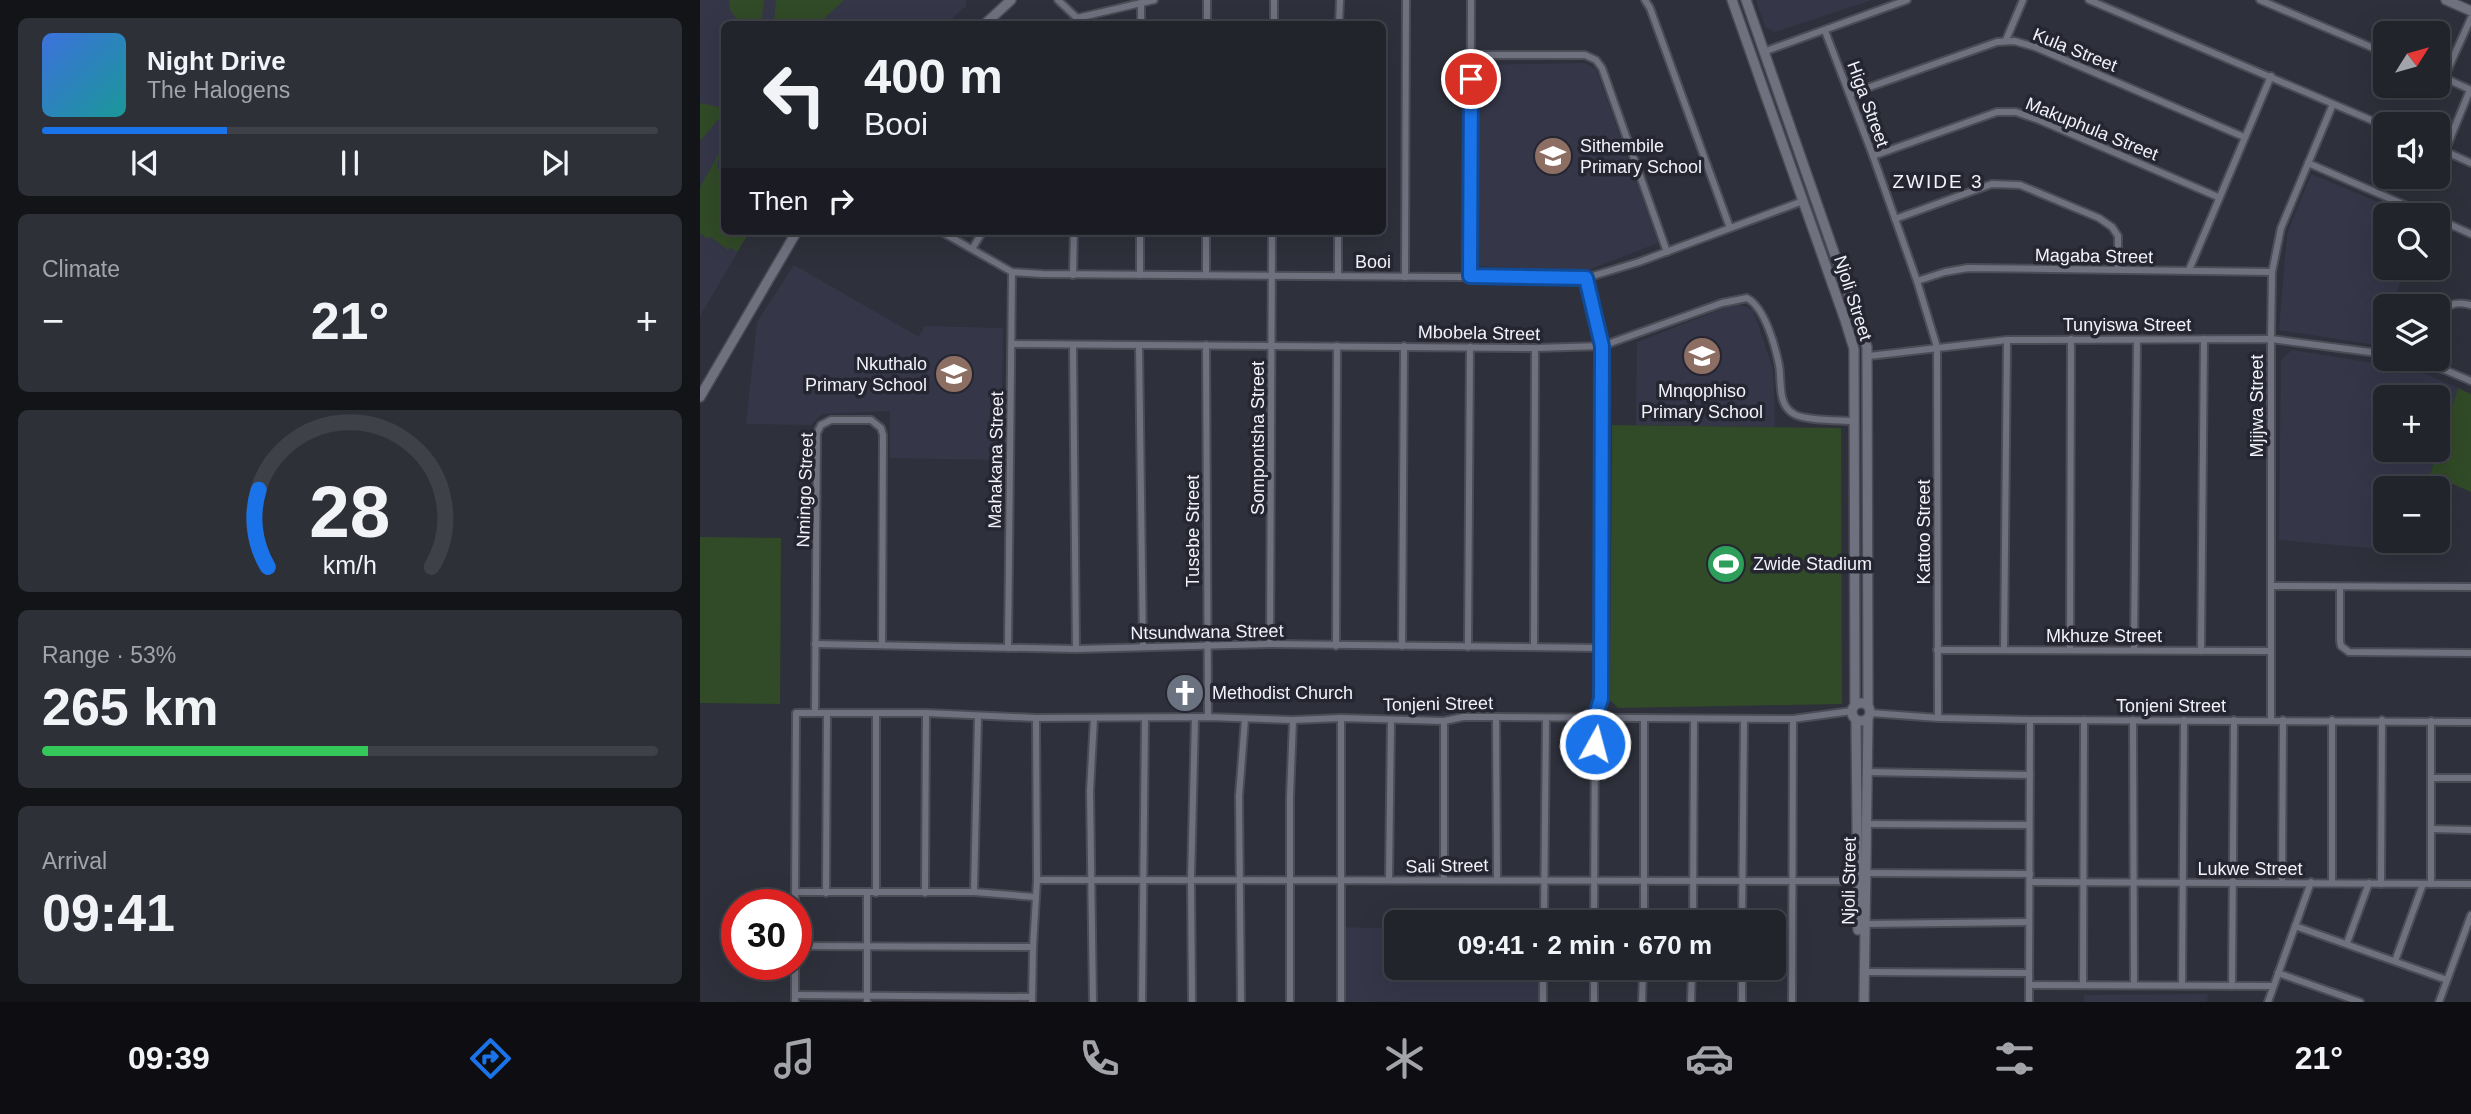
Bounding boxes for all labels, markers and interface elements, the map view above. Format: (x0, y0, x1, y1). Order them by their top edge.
north arrow (2373, 21, 2450, 98)
map controls (2373, 21, 2450, 553)
street label: Kula Street (2030, 24, 2120, 76)
text: Night Drive (147, 46, 286, 76)
icon: left (749, 49, 840, 140)
text: 400 m (864, 49, 1003, 103)
pin (1441, 49, 1501, 109)
street label: Higa Street (1843, 58, 1893, 150)
icon: arrive (1452, 60, 1490, 98)
text: The Halogens (147, 77, 290, 103)
street label: Makuphula Street (2023, 93, 2161, 165)
text: Booi (864, 106, 928, 142)
button: sound (2373, 112, 2450, 189)
school or university icon: Sithembile Primary School (1532, 135, 1574, 177)
place label: Sithembile Primary School (1580, 136, 1702, 177)
icon: previous (126, 144, 164, 182)
icon: pause (331, 144, 369, 182)
icon: next (536, 144, 574, 182)
district label: ZWIDE 3 (1892, 171, 1984, 192)
icon: right (822, 182, 860, 220)
text: Then (749, 186, 808, 216)
button: search (2373, 203, 2450, 280)
street label: Magaba Street (2035, 245, 2153, 267)
street label: Booi (1355, 252, 1391, 272)
street label: Njoli Street (1830, 253, 1876, 343)
text: Climate (42, 256, 120, 282)
text: 21° (311, 292, 389, 350)
button: layers (2373, 294, 2450, 371)
text: − (42, 300, 64, 342)
text: + (636, 300, 658, 342)
street label: Tunyiswa Street (2063, 315, 2191, 335)
street label: Mbobela Street (1418, 322, 1540, 344)
school or university icon: Mnqophiso Primary School (1681, 335, 1723, 377)
school or university icon: Nkuthalo Primary School (933, 353, 975, 395)
place label: Nkuthalo Primary School (805, 354, 927, 395)
street label: Mjijwa Street (2247, 354, 2267, 458)
street label: Sompontsha Street (1248, 361, 1268, 515)
place label: Mnqophiso Primary School (1641, 381, 1763, 422)
button: + (2373, 385, 2450, 462)
street label: Mahakana Street (985, 391, 1007, 529)
street label: Nmingo Street (793, 432, 817, 548)
text: 28 (310, 471, 390, 552)
street label: Tusebe Street (1183, 475, 1203, 587)
button: − (2373, 476, 2450, 553)
street label: Kattoo Street (1914, 479, 1934, 585)
sports icon: Zwide Stadium (1705, 543, 1747, 585)
text: km/h (323, 551, 377, 579)
place label: Zwide Stadium (1753, 554, 1872, 574)
street label: Ntsundwana Street (1130, 621, 1284, 643)
street label: Mkhuze Street (2046, 626, 2162, 646)
text: Range · 53% (42, 642, 176, 668)
church icon: Methodist Church (1164, 672, 1206, 714)
text: 265 km (42, 678, 218, 736)
place label: Methodist Church (1212, 683, 1353, 703)
street label: Tonjeni Street (1383, 693, 1493, 715)
street label: Tonjeni Street (2116, 696, 2226, 716)
position arrow (1558, 707, 1632, 781)
street label: Njoli Street (1838, 837, 1860, 925)
text: Arrival (42, 848, 107, 874)
street label: Sali Street (1405, 855, 1489, 877)
street label: Lukwe Street (2197, 859, 2303, 879)
text: 09:41 (42, 884, 175, 942)
speed limit sign: 30 (721, 889, 812, 980)
text: 09:41 · 2 min · 670 m (1458, 930, 1712, 960)
icon: directions (466, 1034, 515, 1083)
icon: music (770, 1034, 819, 1083)
icon: phone (1075, 1034, 1124, 1083)
icon: climate (1380, 1034, 1429, 1083)
icon: car (1685, 1034, 1734, 1083)
icon: filters (1990, 1034, 2039, 1083)
text: 09:39 (128, 1040, 210, 1076)
text: 21° (2295, 1040, 2343, 1076)

